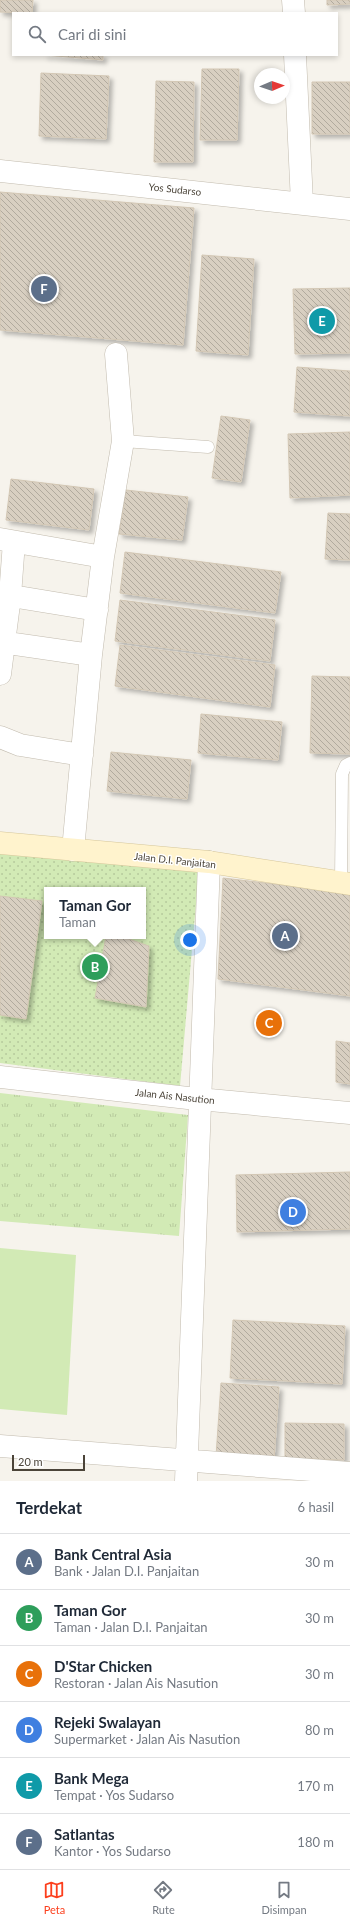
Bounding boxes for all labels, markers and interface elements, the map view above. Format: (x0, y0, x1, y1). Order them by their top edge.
search box (12, 12, 338, 56)
icon: search (26, 23, 48, 45)
text: Cari di sini (58, 25, 126, 43)
north arrow (254, 68, 290, 104)
street label: Yos Sudarso (148, 180, 202, 198)
pin: F (31, 274, 57, 304)
pin: E (309, 306, 335, 336)
street label: Jalan D.I. Panjaitan (133, 850, 217, 870)
popup (44, 887, 146, 939)
text: Taman Gor (59, 896, 131, 914)
text: Taman (59, 914, 96, 930)
pin: A (272, 921, 298, 951)
your location (180, 930, 200, 950)
pin: B (82, 952, 108, 982)
pin: C (256, 1008, 282, 1038)
street label: Jalan Ais Nasution (135, 1086, 215, 1106)
pin: D (280, 1197, 306, 1227)
scale bar (12, 1453, 85, 1472)
text: 20 m (18, 1455, 43, 1468)
text: Terdekat (16, 1497, 82, 1518)
text: 6 hasil (298, 1499, 334, 1515)
text: Bank Central Asia (54, 1545, 172, 1563)
text: A (24, 1554, 34, 1570)
text: 30 m (305, 1554, 334, 1570)
text: Bank · Jalan D.I. Panjaitan (54, 1563, 199, 1579)
text: Taman Gor (54, 1601, 126, 1619)
text: B (25, 1610, 33, 1626)
text: 30 m (305, 1610, 334, 1626)
text: Taman · Jalan D.I. Panjaitan (54, 1619, 208, 1635)
text: D'Star Chicken (54, 1657, 152, 1675)
text: C (25, 1666, 33, 1682)
text: 30 m (305, 1666, 334, 1682)
text: Restoran · Jalan Ais Nasution (54, 1675, 218, 1691)
text: Rejeki Swalayan (54, 1713, 161, 1731)
text: D (24, 1722, 34, 1738)
text: 80 m (305, 1722, 334, 1738)
text: Supermarket · Jalan Ais Nasution (54, 1731, 240, 1747)
text: Bank Mega (54, 1769, 129, 1787)
text: E (25, 1778, 33, 1794)
text: 170 m (297, 1778, 334, 1794)
text: Tempat · Yos Sudarso (54, 1787, 174, 1803)
text: Satlantas (54, 1825, 115, 1843)
text: F (25, 1834, 33, 1850)
text: 180 m (297, 1834, 334, 1850)
text: Kantor · Yos Sudarso (54, 1843, 171, 1859)
tab: Peta (43, 1879, 65, 1916)
tab: Rute (152, 1879, 175, 1916)
tab: Disimpan (261, 1879, 307, 1916)

